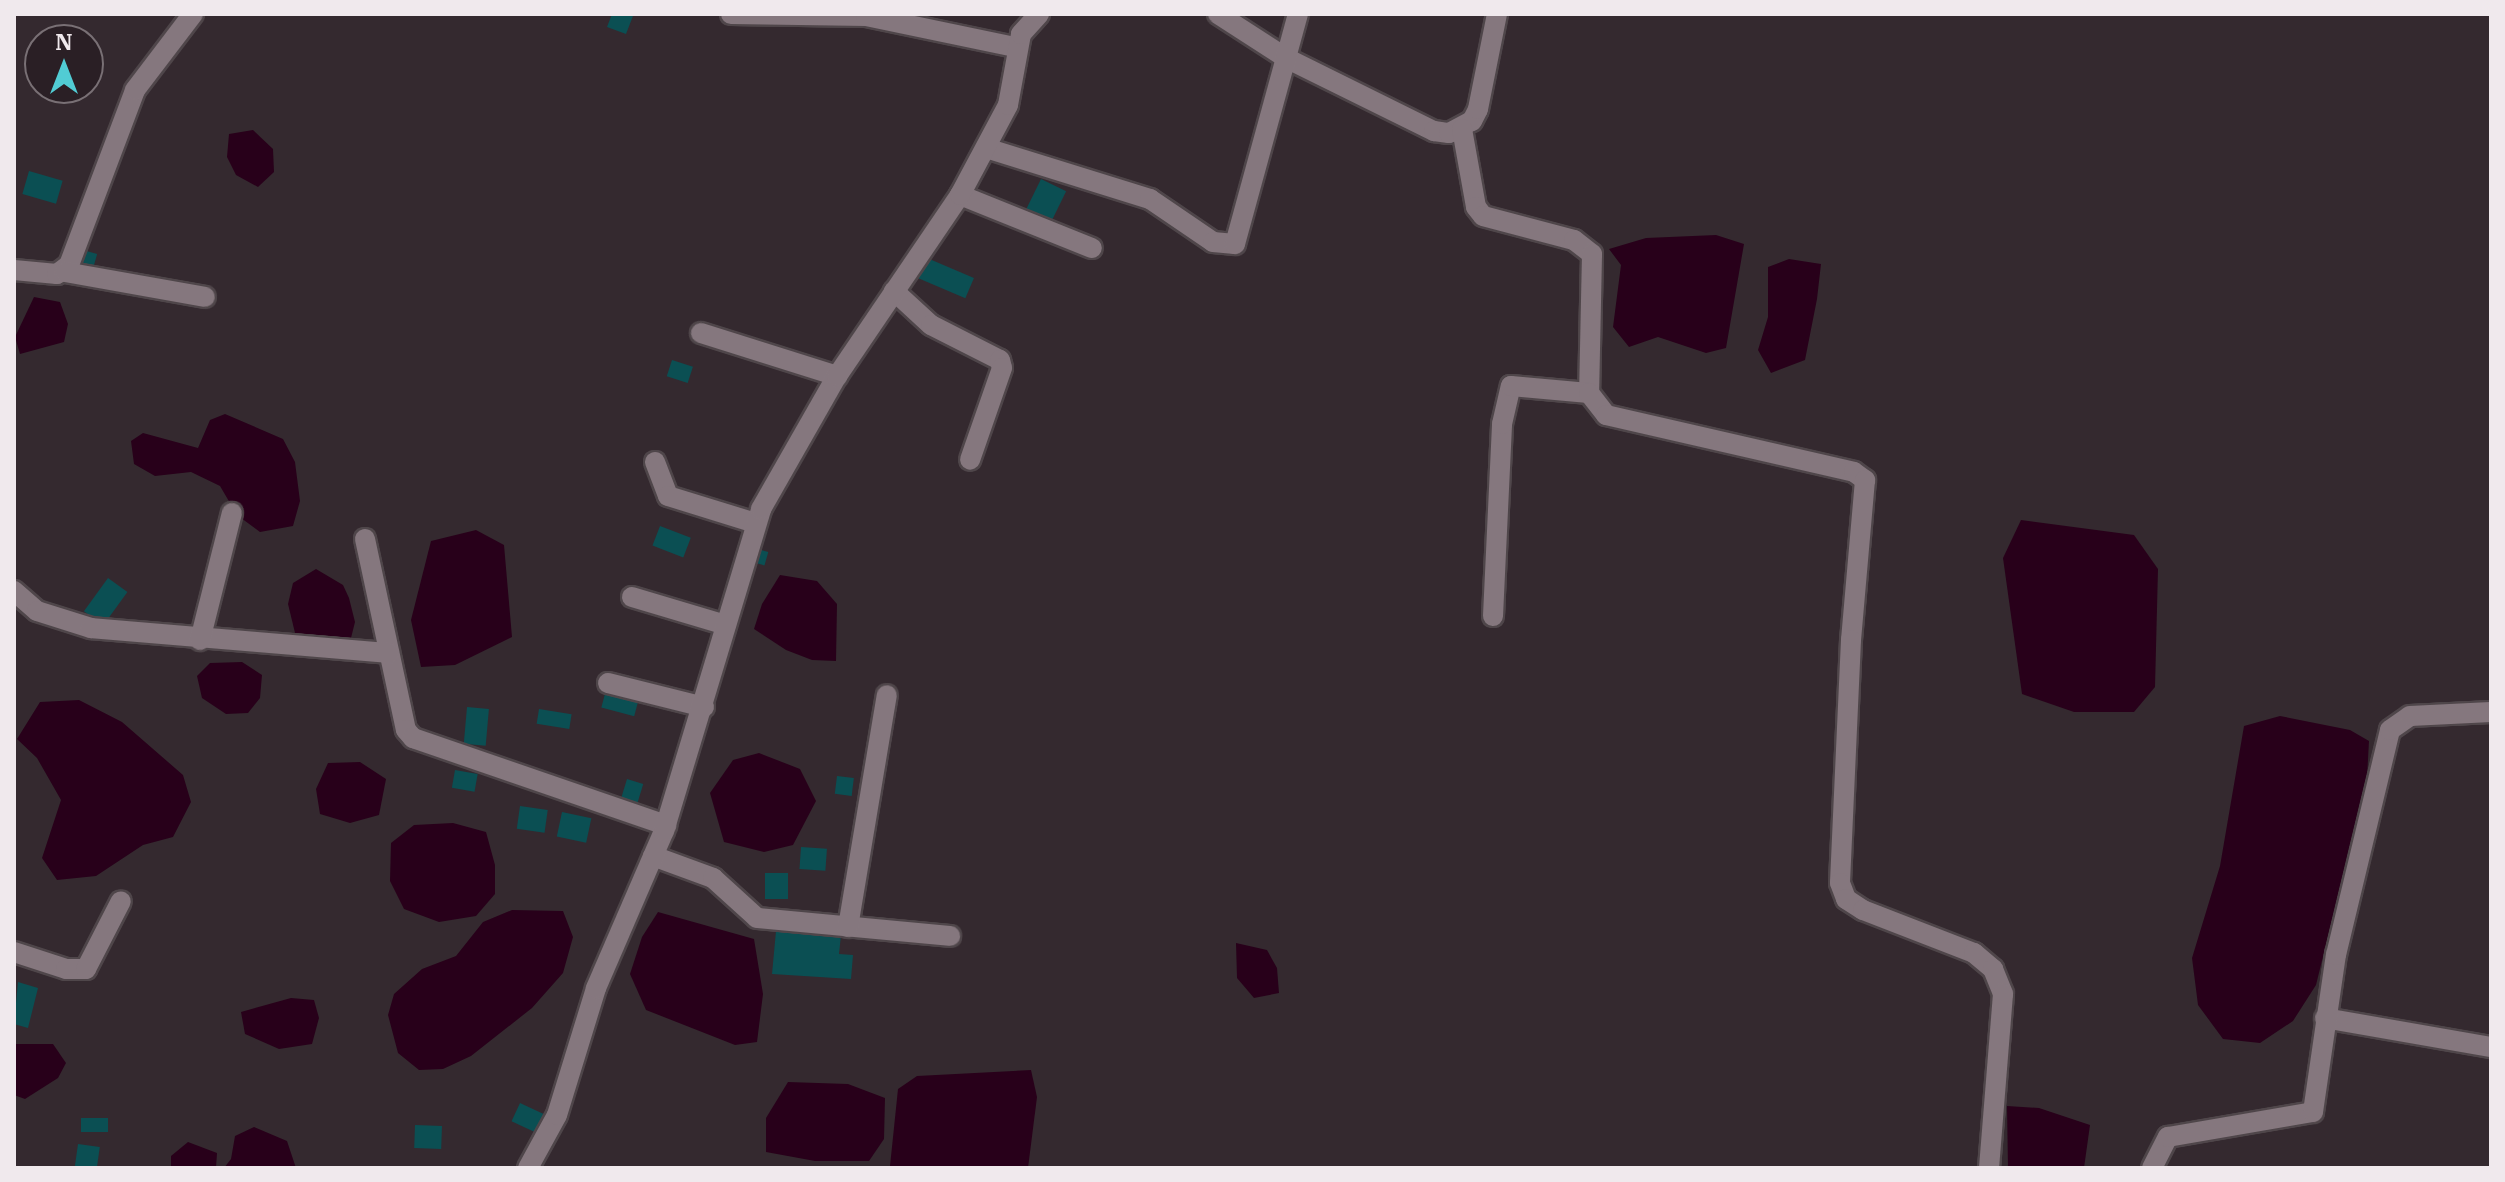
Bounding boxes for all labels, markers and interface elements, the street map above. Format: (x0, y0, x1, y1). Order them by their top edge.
north arrow (24, 24, 104, 104)
text: N (55, 27, 73, 56)

